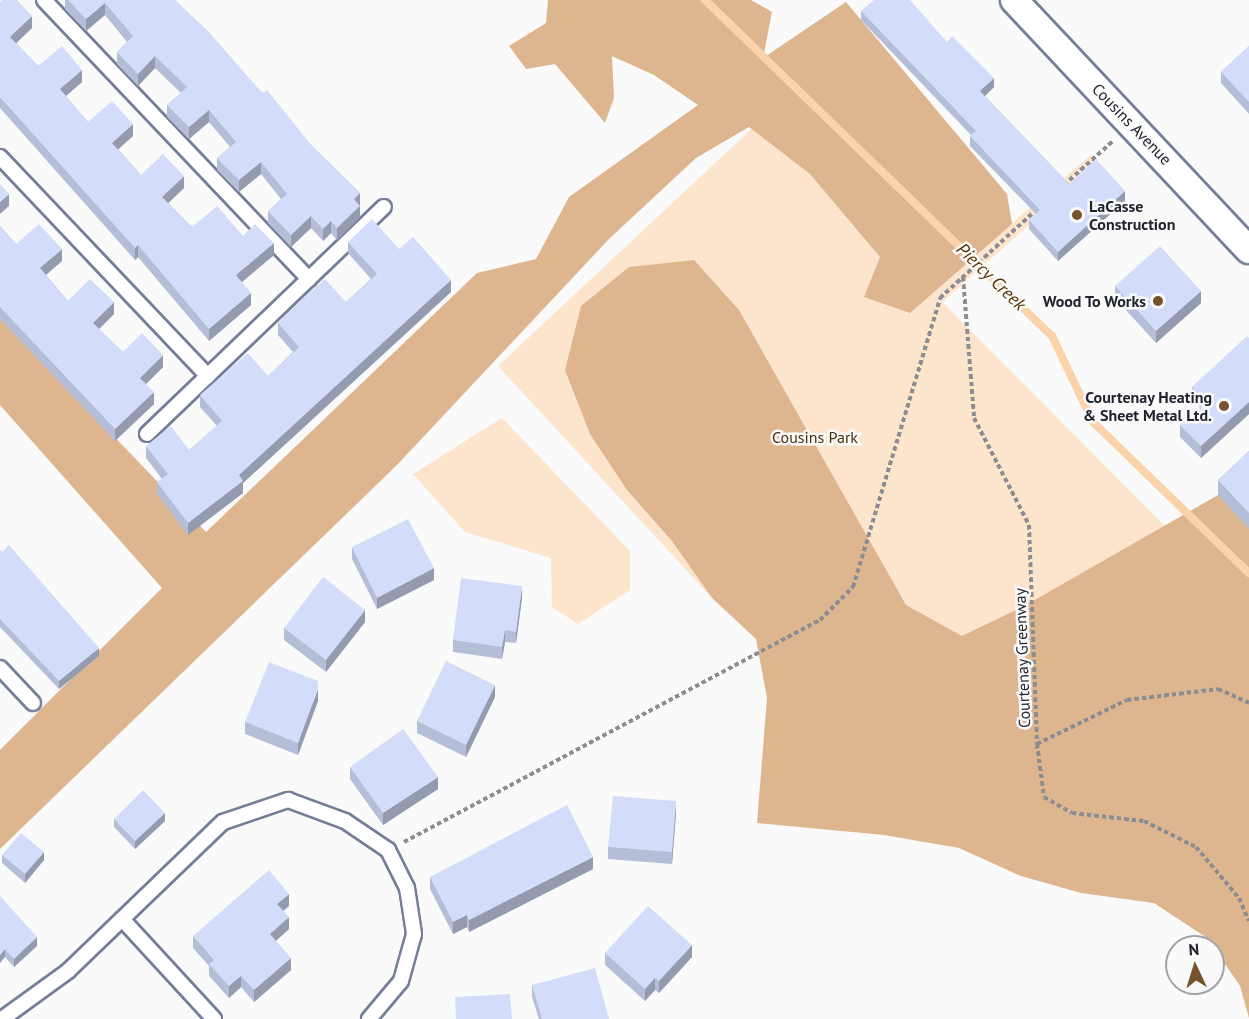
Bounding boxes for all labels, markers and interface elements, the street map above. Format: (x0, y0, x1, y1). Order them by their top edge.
street label: Cousins Avenue (1088, 79, 1176, 169)
place label: LaCasse Construction (1089, 196, 1175, 234)
marker: LaCasse Construction (1070, 208, 1084, 222)
water label: Piercy Creek (952, 238, 1030, 316)
place label: Wood To Works (1042, 291, 1146, 311)
marker: Wood To Works (1151, 294, 1165, 308)
place label: Courtenay Heating & Sheet Metal Ltd. (1083, 387, 1212, 425)
marker: Courtenay Heating & Sheet Metal Ltd. (1217, 399, 1231, 413)
park label: Cousins Park (772, 427, 858, 447)
street label: Courtenay Greenway (1010, 587, 1034, 729)
north arrow (1165, 935, 1225, 995)
text: N (1188, 939, 1200, 959)

